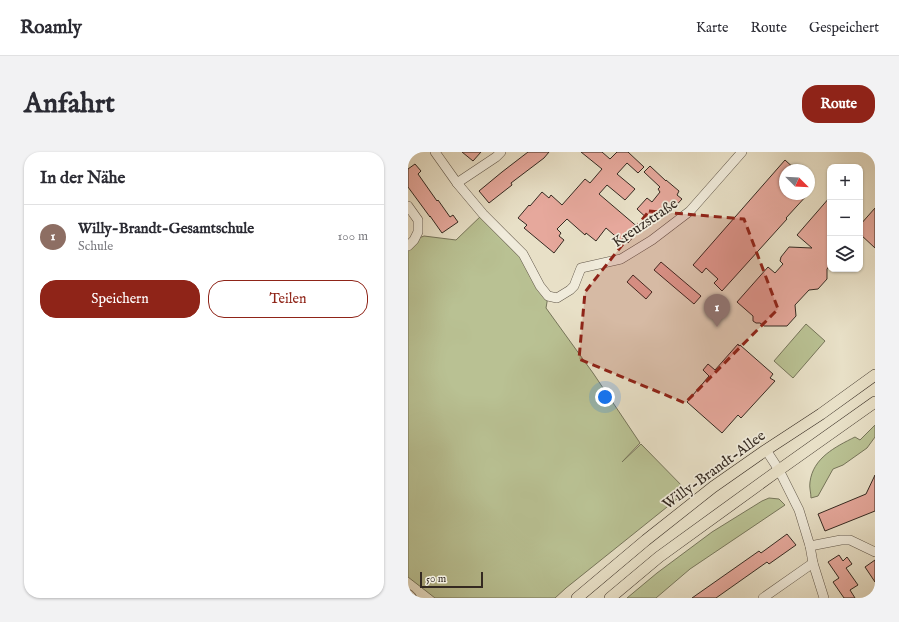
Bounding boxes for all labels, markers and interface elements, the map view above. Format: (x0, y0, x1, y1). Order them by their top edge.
text: Roamly (20, 16, 82, 40)
text: Karte (696, 19, 728, 37)
text: Route (750, 19, 787, 37)
text: Gespeichert (809, 19, 879, 37)
button: Route (802, 85, 875, 123)
text: Anfahrt (24, 87, 115, 122)
north arrow (779, 164, 815, 200)
map controls (827, 164, 863, 272)
button: + (827, 164, 863, 200)
text: In der Nähe (40, 168, 125, 189)
street label: Kreuzstraße (609, 194, 681, 252)
button: − (827, 200, 863, 236)
text: Willy-Brandt-Gesamtschule (78, 219, 254, 238)
text: 1 (51, 228, 55, 245)
text: 100 m (338, 228, 368, 245)
button: layers (827, 236, 863, 272)
text: Schule (78, 238, 113, 255)
button: Speichern (40, 280, 200, 318)
button: Teilen (208, 280, 368, 318)
pin: 1 (704, 294, 730, 327)
your location (595, 387, 615, 407)
street label: Willy-Brandt-Allee (659, 426, 769, 514)
scale bar (420, 570, 483, 589)
text: 50 m (426, 572, 446, 586)

